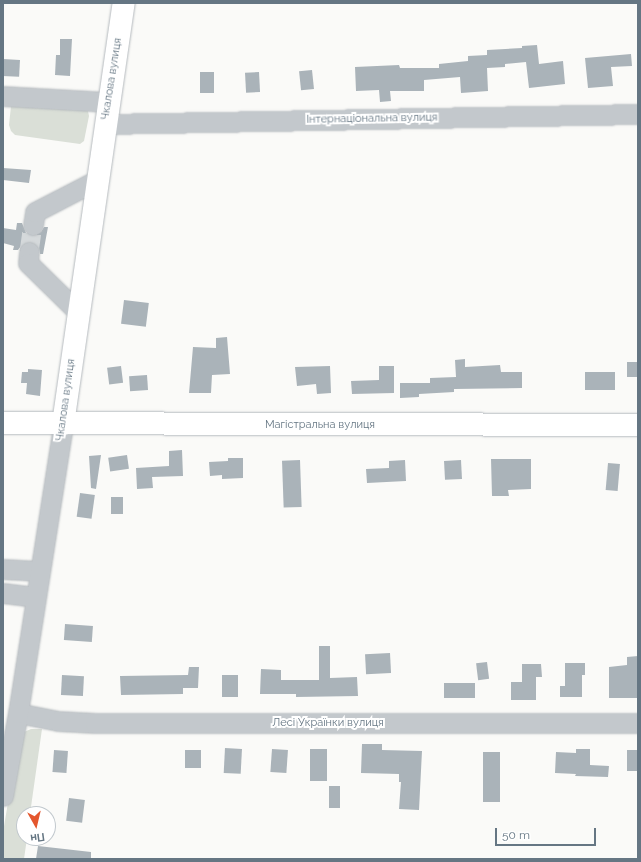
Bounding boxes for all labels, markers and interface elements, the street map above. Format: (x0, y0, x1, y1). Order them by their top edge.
street label: Чкалова вулиця (99, 37, 125, 121)
street label: Інтернаціональна вулиця (306, 111, 438, 127)
street label: Чкалова вулиця (54, 358, 78, 442)
street label: Магістральна вулиця (265, 418, 375, 432)
street label: Лесі Українки вулиця (272, 716, 384, 730)
north arrow (16, 806, 56, 846)
scale bar (497, 820, 598, 846)
text: 50 m (502, 828, 530, 842)
text: Пн (29, 830, 46, 845)

